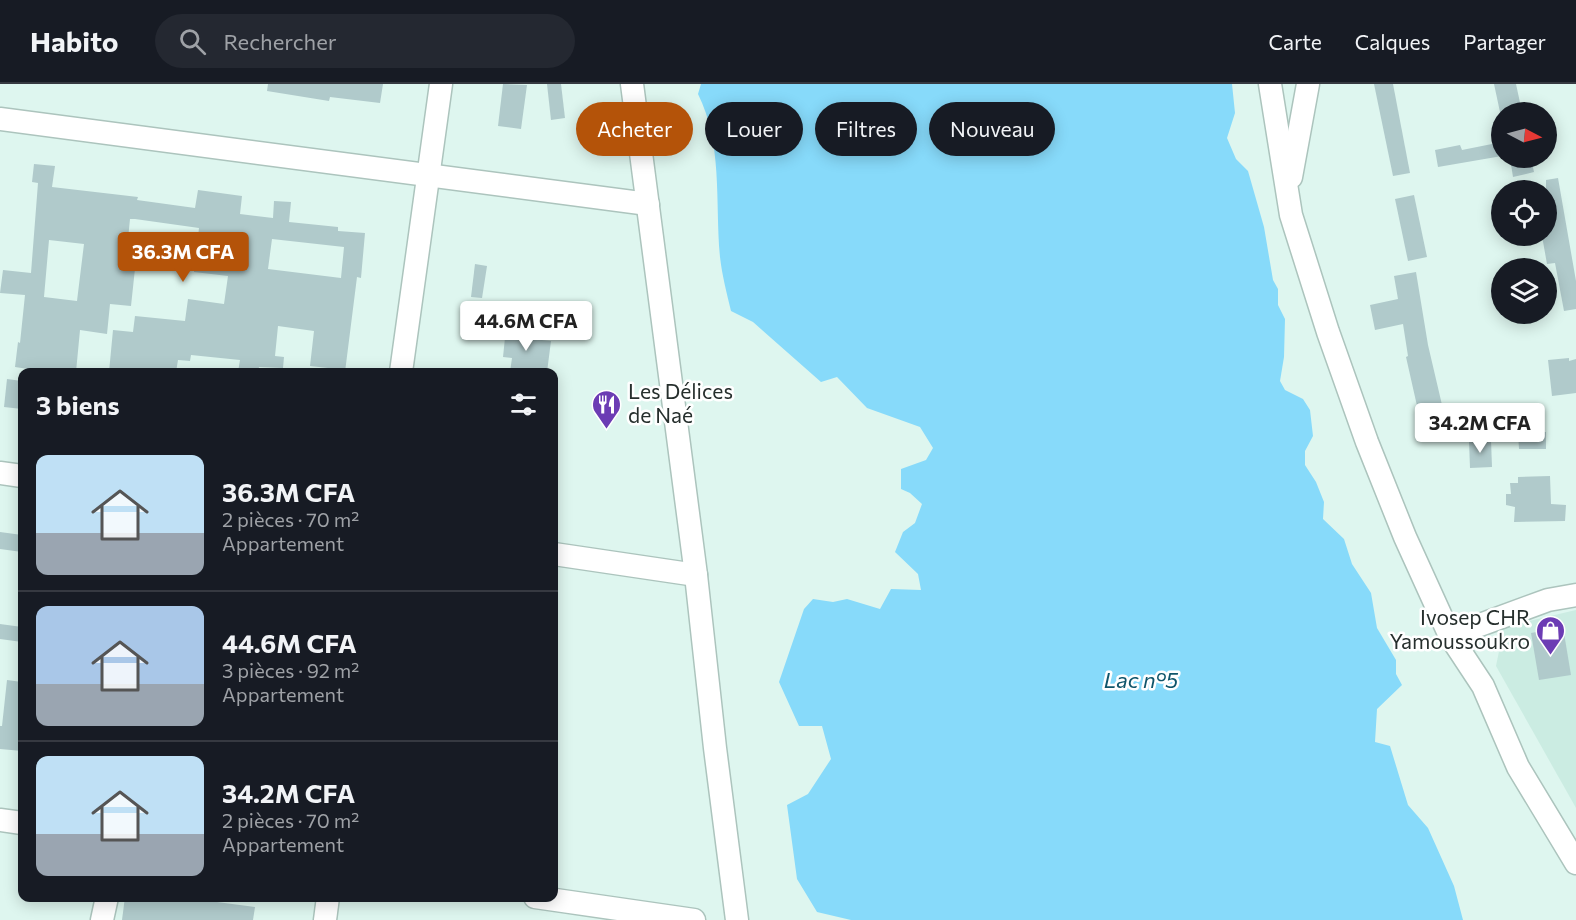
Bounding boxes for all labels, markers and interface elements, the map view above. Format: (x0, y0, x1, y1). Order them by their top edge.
search box (155, 14, 575, 68)
text: Habito (30, 24, 119, 58)
icon: search (176, 25, 209, 58)
text: Rechercher (224, 28, 337, 55)
text: Carte (1269, 29, 1322, 54)
text: Calques (1355, 29, 1430, 54)
text: Partager (1463, 29, 1546, 54)
chip: Acheter (576, 102, 693, 156)
chip: Louer (705, 102, 803, 156)
chip: Filtres (815, 102, 917, 156)
chip: Nouveau (929, 102, 1055, 156)
north arrow (1491, 102, 1557, 168)
map controls (1491, 102, 1557, 324)
button: locate (1491, 180, 1557, 246)
pin: 36.3M CFA (114, 232, 252, 283)
text: 36.3M CFA (132, 239, 234, 263)
button: layers (1491, 258, 1557, 324)
pin: 44.6M CFA (457, 301, 595, 352)
text: 44.6M CFA (474, 308, 578, 332)
place label: Les Délices de Naé (628, 378, 733, 427)
icon: filters (507, 388, 540, 421)
restaurant icon: Les Délices de Naé (591, 388, 623, 430)
text: 3 biens (36, 389, 120, 420)
pin: 34.2M CFA (1411, 403, 1549, 454)
text: 34.2M CFA (1429, 410, 1531, 434)
text: 36.3M CFA (222, 476, 355, 507)
icon: home (84, 479, 156, 551)
text: 2 pièces · 70 m² (222, 507, 359, 531)
text: Appartement (222, 531, 344, 555)
place label: Ivosep CHR Yamoussoukro (1390, 604, 1530, 653)
shop icon: Ivosep CHR Yamoussoukro (1535, 614, 1567, 656)
text: 44.6M CFA (222, 627, 357, 658)
icon: home (84, 630, 156, 702)
text: 3 pièces · 92 m² (222, 658, 359, 682)
water label: Lac n°5 (1104, 666, 1179, 693)
text: Appartement (222, 682, 344, 706)
text: 34.2M CFA (222, 777, 355, 808)
icon: home (84, 780, 156, 852)
text: 2 pièces · 70 m² (222, 808, 359, 832)
text: Appartement (222, 832, 344, 856)

